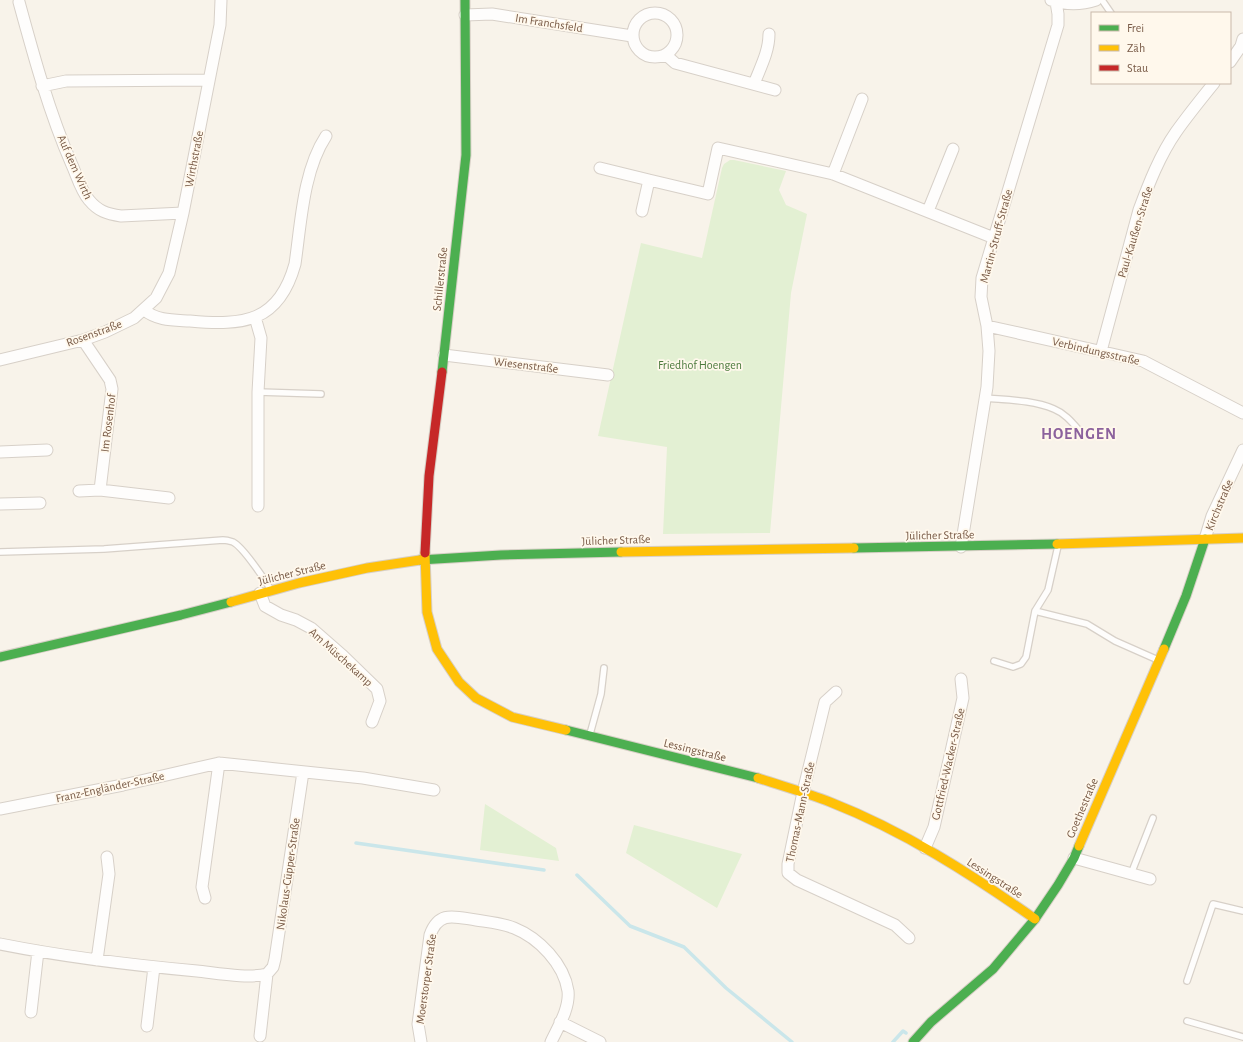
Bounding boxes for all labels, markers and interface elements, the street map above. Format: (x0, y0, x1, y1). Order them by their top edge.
street label: Im Franchsfeld (514, 12, 584, 34)
legend (1091, 12, 1231, 84)
text: Frei (1127, 22, 1144, 34)
text: Zäh (1127, 42, 1145, 54)
text: Stau (1127, 62, 1148, 74)
street label: Wirthstraße (183, 130, 205, 188)
street label: Auf dem Wirth (55, 133, 95, 201)
street label: Paul-Kaußen-Straße (1115, 185, 1155, 279)
street label: Martin-Struff-Straße (978, 188, 1014, 284)
street label: Schillerstraße (431, 246, 449, 312)
street label: Rosenstraße (65, 317, 123, 349)
street label: Verbindungsstraße (1051, 335, 1141, 367)
street label: Wiesenstraße (493, 355, 559, 375)
park label: Friedhof Hoengen (658, 359, 742, 371)
street label: Im Rosenhof (98, 392, 118, 453)
district label: HOENGEN (1041, 426, 1117, 442)
street label: Kirchstraße (1203, 478, 1235, 532)
street label: Jülicher Straße (905, 528, 975, 542)
street label: Jülicher Straße (581, 533, 651, 547)
street label: Jülicher Straße (257, 559, 327, 587)
street label: Am Müschekamp (307, 625, 375, 689)
street label: Gottfried-Wacker-Straße (929, 707, 967, 821)
street label: Lessingstraße (663, 736, 727, 764)
street label: Thomas-Mann-Straße (783, 761, 817, 863)
street label: Franz-Engländer-Straße (55, 770, 165, 804)
street label: Goethestraße (1064, 776, 1100, 840)
street label: Nikolaus-Cüpper-Straße (274, 817, 302, 931)
street label: Lessingstraße (965, 856, 1025, 900)
street label: Moerstorper Straße (414, 933, 438, 1025)

